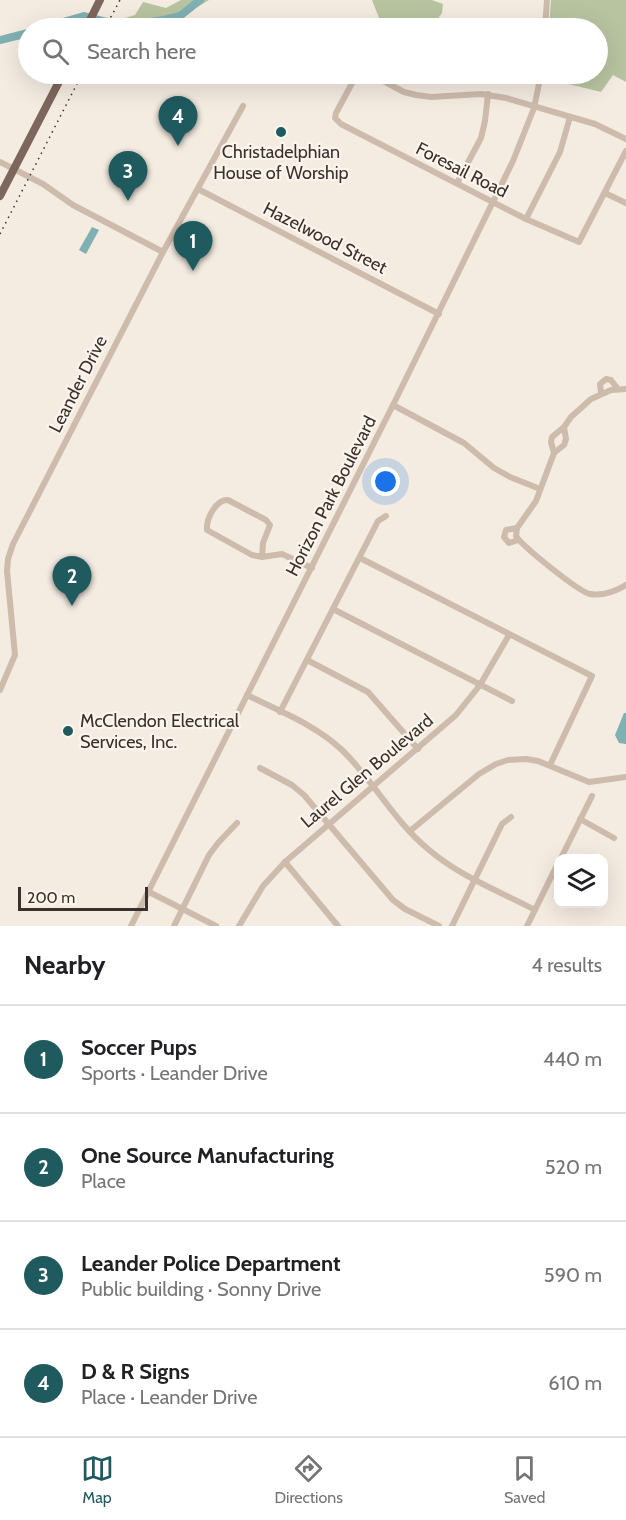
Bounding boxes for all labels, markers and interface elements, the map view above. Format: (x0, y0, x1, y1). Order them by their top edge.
search box (18, 18, 608, 84)
icon: search (39, 35, 72, 68)
text: Search here (87, 38, 196, 65)
pin: 4 (158, 96, 198, 146)
marker: Christadelphian House of Worship (274, 125, 288, 139)
street label: Foresail Road (412, 137, 512, 203)
place label: Christadelphian House of Worship (213, 141, 349, 184)
pin: 3 (108, 152, 148, 201)
street label: Hazelwood Street (259, 197, 391, 279)
pin: 1 (174, 222, 212, 271)
street label: Leander Drive (44, 332, 112, 436)
street label: Horizon Park Boulevard (281, 412, 381, 580)
your location (371, 467, 400, 496)
pin: 2 (52, 556, 92, 606)
street label: Laurel Glen Boulevard (296, 709, 438, 833)
place label: McClendon Electrical Services, Inc. (80, 710, 240, 753)
marker: McClendon Electrical Services, Inc. (61, 724, 75, 738)
map controls (554, 854, 608, 908)
button: layers (554, 854, 608, 908)
scale bar (18, 884, 148, 912)
text: 200 m (27, 888, 75, 907)
text: Nearby (24, 949, 105, 981)
text: 4 results (531, 953, 602, 977)
text: Soccer Pups (81, 1034, 197, 1061)
text: 1 (40, 1047, 47, 1071)
text: 440 m (543, 1047, 602, 1071)
text: Sports · Leander Drive (81, 1061, 268, 1085)
text: One Source Manufacturing (81, 1142, 334, 1169)
text: 2 (38, 1155, 49, 1179)
text: 520 m (545, 1155, 602, 1179)
text: Place (81, 1169, 126, 1193)
text: Leander Police Department (81, 1250, 341, 1277)
text: 3 (38, 1263, 49, 1287)
text: 590 m (544, 1263, 602, 1287)
text: Public building · Sonny Drive (81, 1277, 321, 1301)
text: D & R Signs (81, 1358, 190, 1385)
text: 4 (37, 1371, 50, 1395)
text: 610 m (548, 1371, 602, 1395)
text: Place · Leander Drive (81, 1385, 257, 1409)
tab: Map (81, 1452, 114, 1507)
tab: Directions (275, 1452, 343, 1507)
tab: Saved (504, 1452, 545, 1507)

